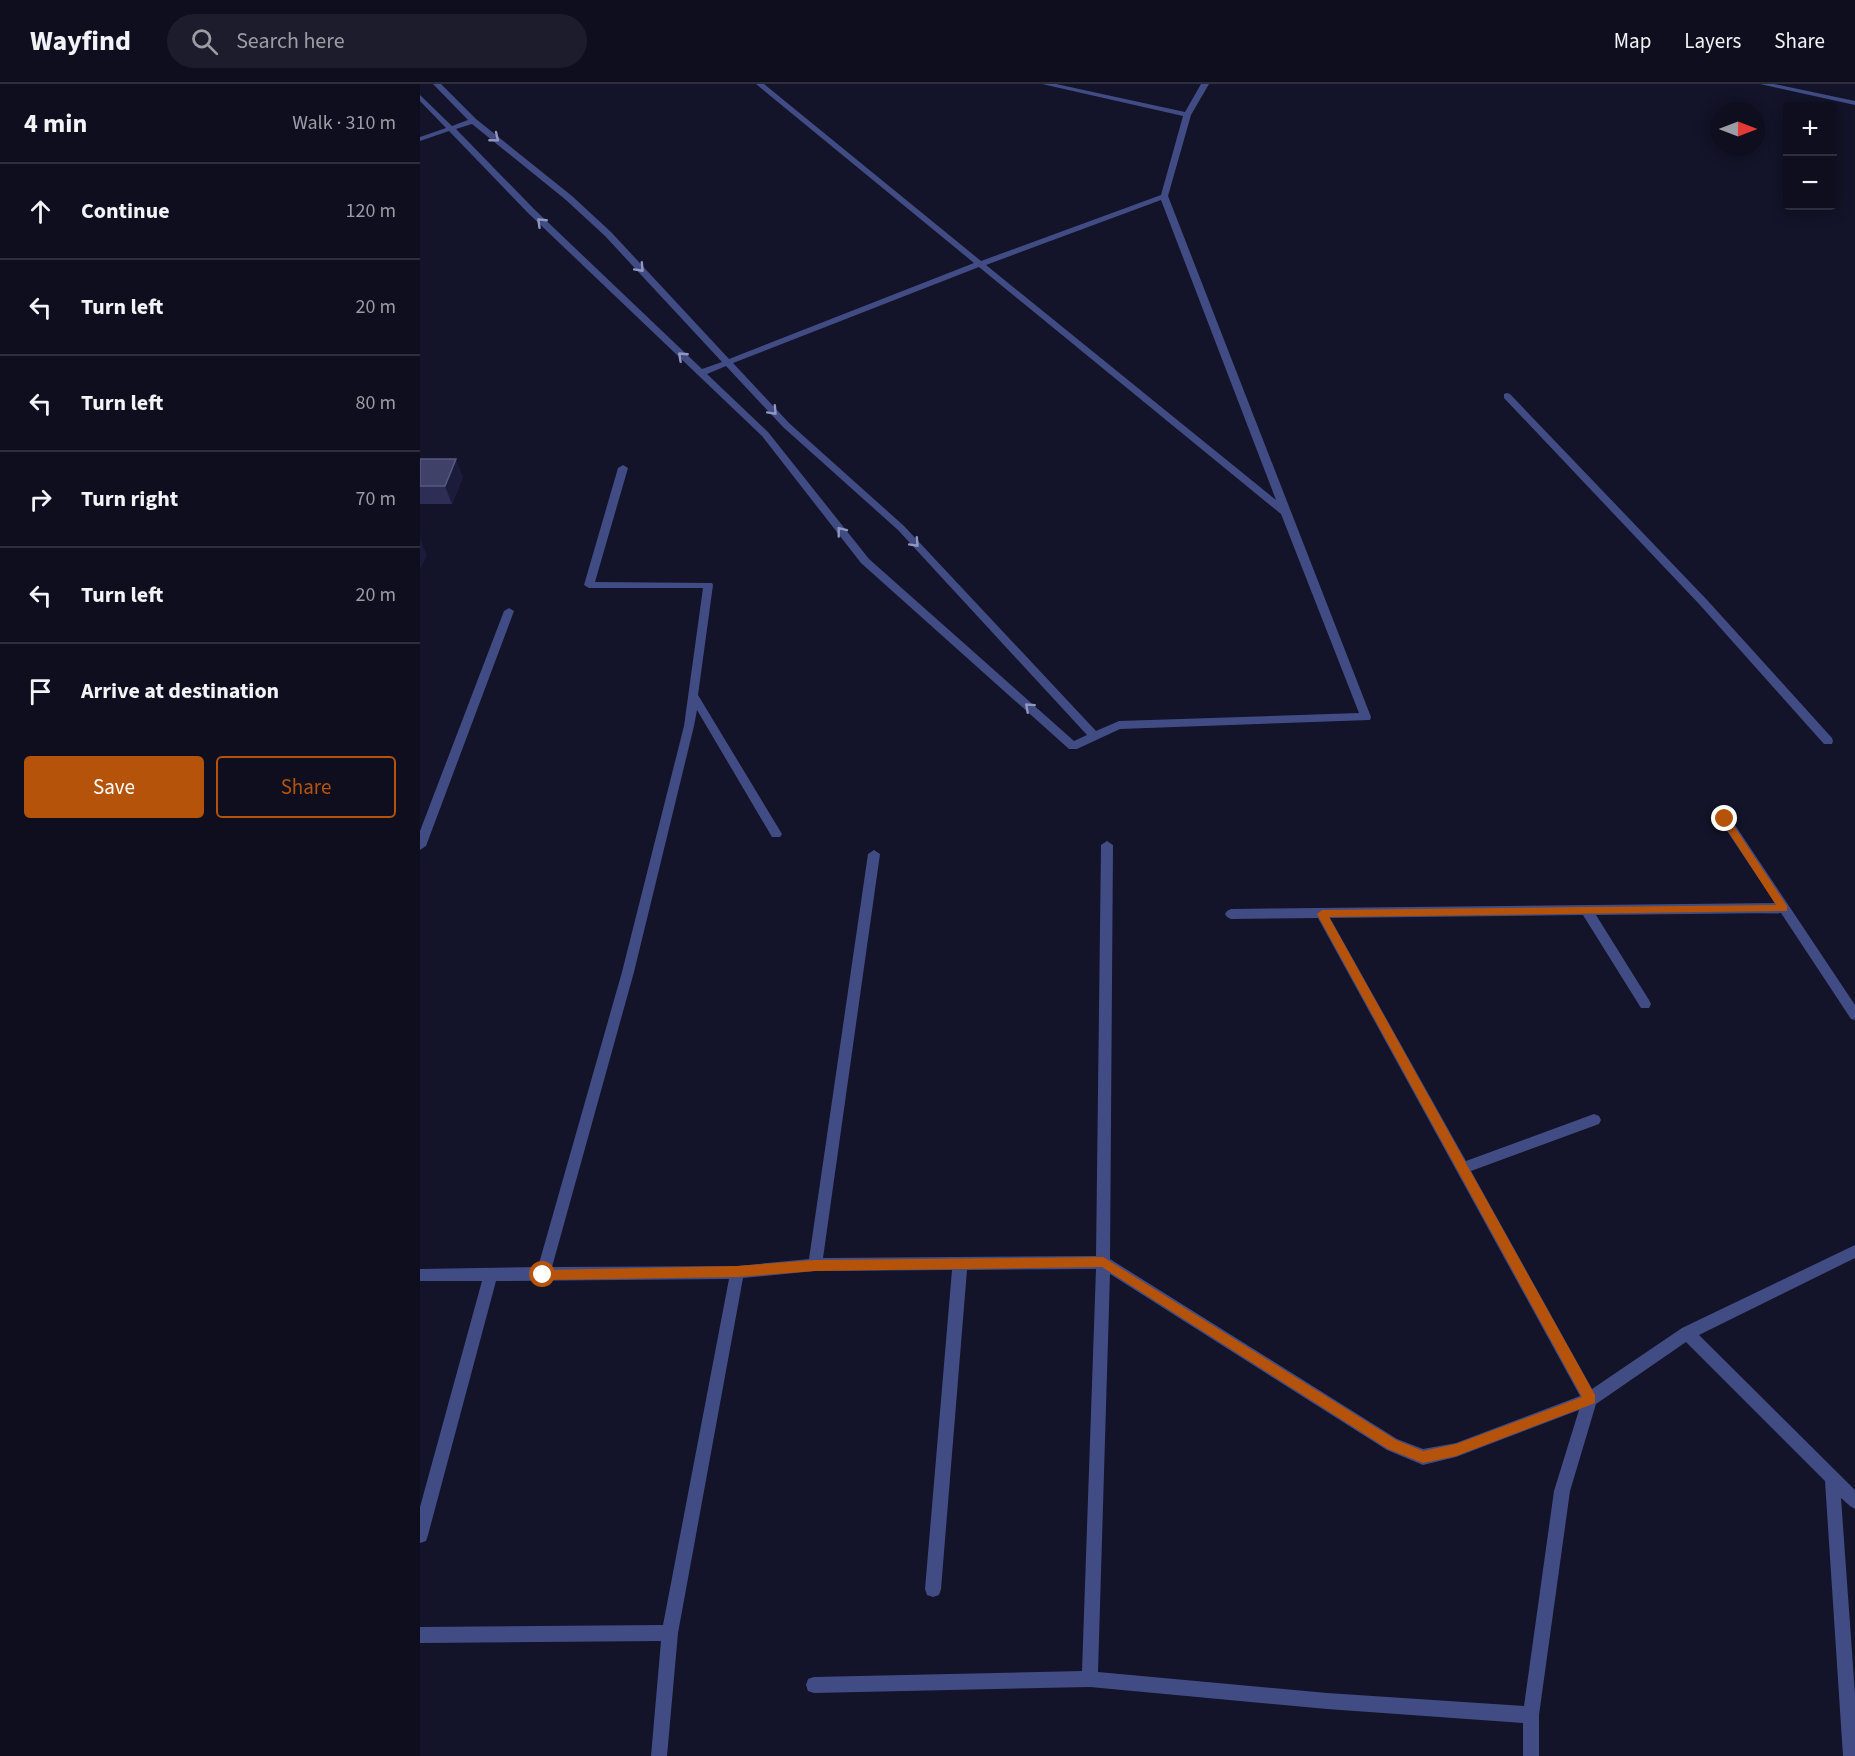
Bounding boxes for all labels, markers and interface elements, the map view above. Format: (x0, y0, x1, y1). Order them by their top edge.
search box (167, 14, 587, 68)
text: Wayfind (30, 21, 131, 61)
icon: search (188, 25, 221, 58)
text: Search here (236, 25, 345, 57)
text: Map (1614, 26, 1651, 56)
text: Layers (1684, 26, 1741, 56)
text: Share (1774, 26, 1825, 56)
north arrow (1711, 102, 1765, 156)
map controls (1783, 102, 1837, 210)
button: + (1783, 102, 1837, 156)
text: 4 min (24, 105, 87, 142)
text: Walk · 310 m (292, 109, 396, 137)
one-way arrow (488, 131, 499, 142)
button: − (1783, 156, 1837, 210)
icon: ahead (24, 195, 57, 228)
text: Continue (81, 195, 170, 227)
text: 120 m (346, 197, 396, 225)
one-way arrow (538, 218, 549, 229)
one-way arrow (633, 261, 644, 272)
icon: left (24, 291, 57, 324)
text: Turn left (81, 291, 163, 323)
text: 20 m (356, 293, 396, 321)
one-way arrow (679, 352, 689, 363)
icon: left (24, 387, 57, 420)
text: Turn left (81, 387, 163, 419)
text: 80 m (356, 389, 396, 417)
one-way arrow (766, 404, 777, 414)
icon: right (24, 483, 57, 516)
text: Turn right (81, 483, 178, 515)
text: 70 m (356, 485, 396, 513)
one-way arrow (838, 527, 849, 538)
one-way arrow (908, 536, 919, 547)
icon: left (24, 579, 57, 612)
text: Turn left (81, 579, 163, 611)
text: 20 m (356, 581, 396, 609)
icon: arrive (24, 675, 57, 708)
text: Arrive at destination (81, 675, 279, 707)
one-way arrow (1025, 703, 1036, 714)
button: Save (24, 756, 204, 818)
button: Share (216, 756, 396, 818)
route end (1711, 805, 1737, 831)
route start (529, 1261, 555, 1287)

